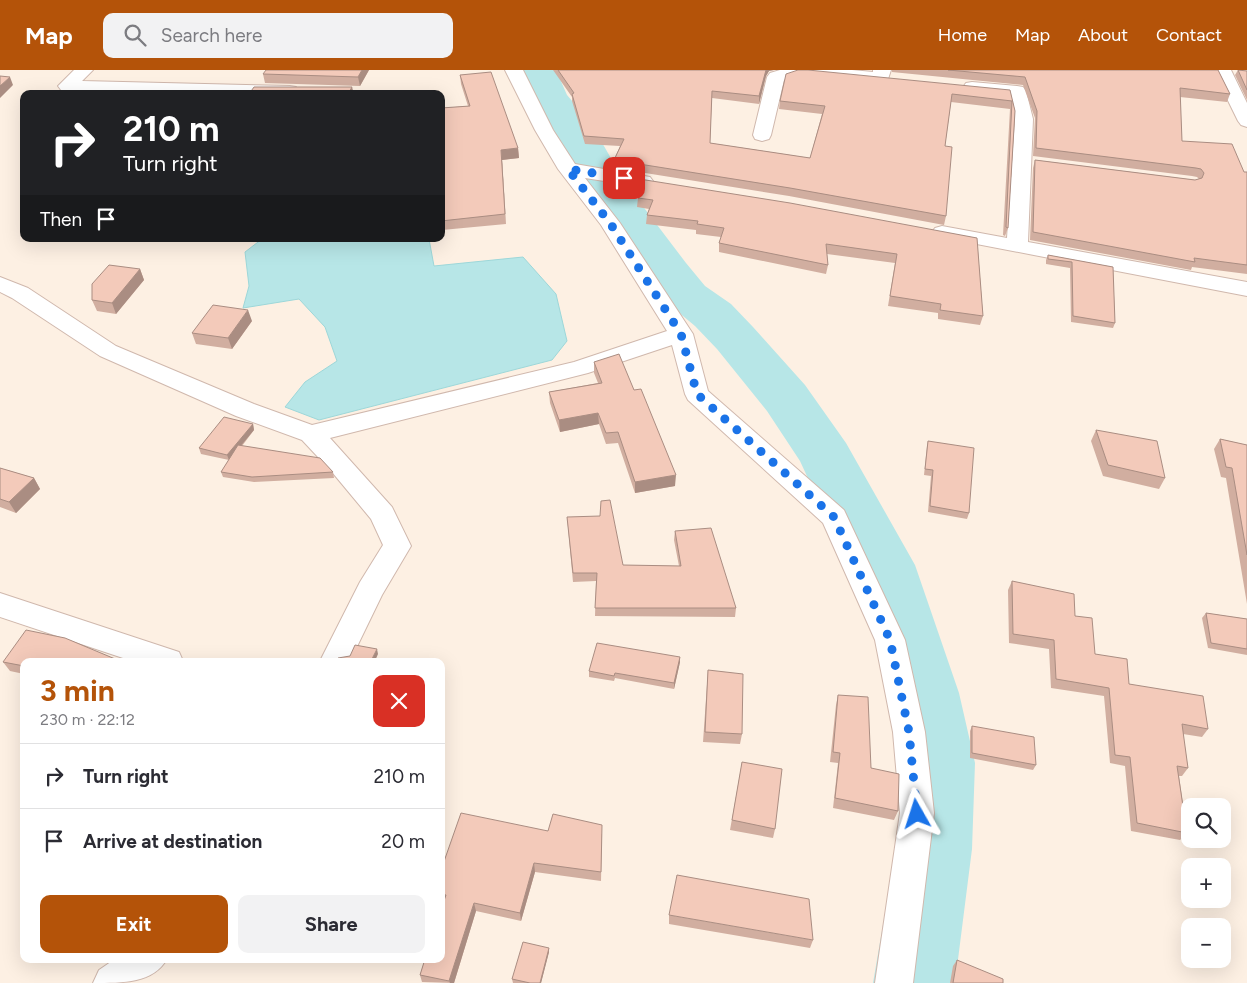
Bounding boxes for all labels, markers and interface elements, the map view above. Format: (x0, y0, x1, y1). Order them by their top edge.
search box (103, 13, 453, 58)
text: Map (25, 21, 73, 50)
icon: search (121, 21, 149, 49)
text: Search here (161, 24, 262, 47)
text: Home (938, 24, 987, 46)
text: Map (1015, 24, 1050, 46)
text: About (1078, 24, 1128, 46)
text: Contact (1156, 24, 1222, 46)
text: 210 m (123, 108, 220, 150)
icon: right (40, 110, 105, 175)
text: Turn right (123, 150, 218, 177)
pin (603, 157, 645, 199)
icon: arrive (610, 164, 638, 192)
icon: arrive (92, 205, 120, 233)
text: Then (40, 208, 82, 231)
text: 3 min (40, 672, 115, 709)
button: close (373, 675, 425, 727)
text: 230 m · 22:12 (40, 710, 135, 729)
icon: right (40, 762, 68, 790)
text: Turn right (83, 765, 169, 788)
text: 210 m (373, 765, 425, 788)
position arrow (890, 787, 942, 839)
map controls (1181, 798, 1231, 968)
button: search (1181, 798, 1231, 848)
icon: arrive (40, 827, 68, 855)
text: Arrive at destination (83, 830, 262, 853)
text: 20 m (381, 830, 425, 853)
button: + (1181, 858, 1231, 908)
button: Exit (40, 895, 228, 953)
button: Share (238, 895, 425, 953)
button: − (1181, 918, 1231, 968)

